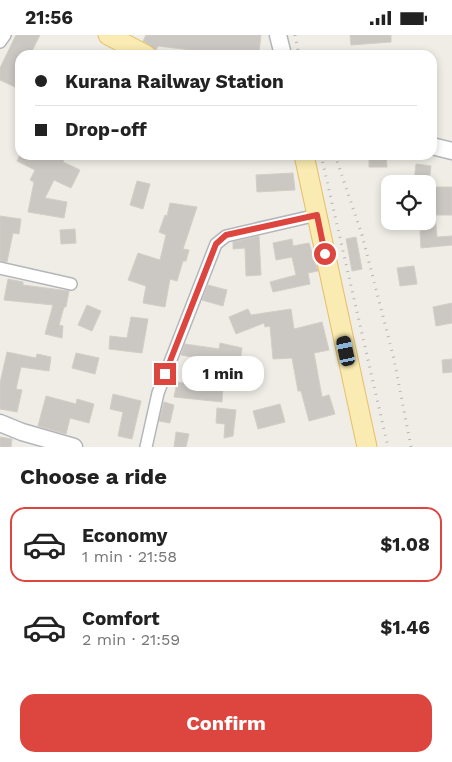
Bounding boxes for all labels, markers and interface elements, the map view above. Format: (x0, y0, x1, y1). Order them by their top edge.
text: 21:56 (25, 6, 73, 29)
text: Kurana Railway Station (65, 70, 284, 93)
text: Drop-off (65, 118, 147, 141)
map controls (381, 175, 436, 230)
button: locate (381, 175, 436, 230)
route start (314, 243, 336, 265)
car (335, 335, 356, 367)
callout: 1 min (182, 357, 265, 391)
route end (154, 363, 176, 385)
text: 1 min (202, 364, 244, 383)
text: Choose a ride (20, 464, 167, 489)
icon: car (22, 522, 67, 567)
text: Economy (82, 524, 167, 547)
text: $1.08 (380, 533, 430, 556)
text: 1 min · 21:58 (82, 547, 177, 566)
icon: car (22, 605, 67, 650)
text: Comfort (82, 607, 160, 630)
text: $1.46 (380, 616, 430, 639)
text: 2 min · 21:59 (82, 630, 180, 649)
button: Confirm (20, 694, 432, 752)

